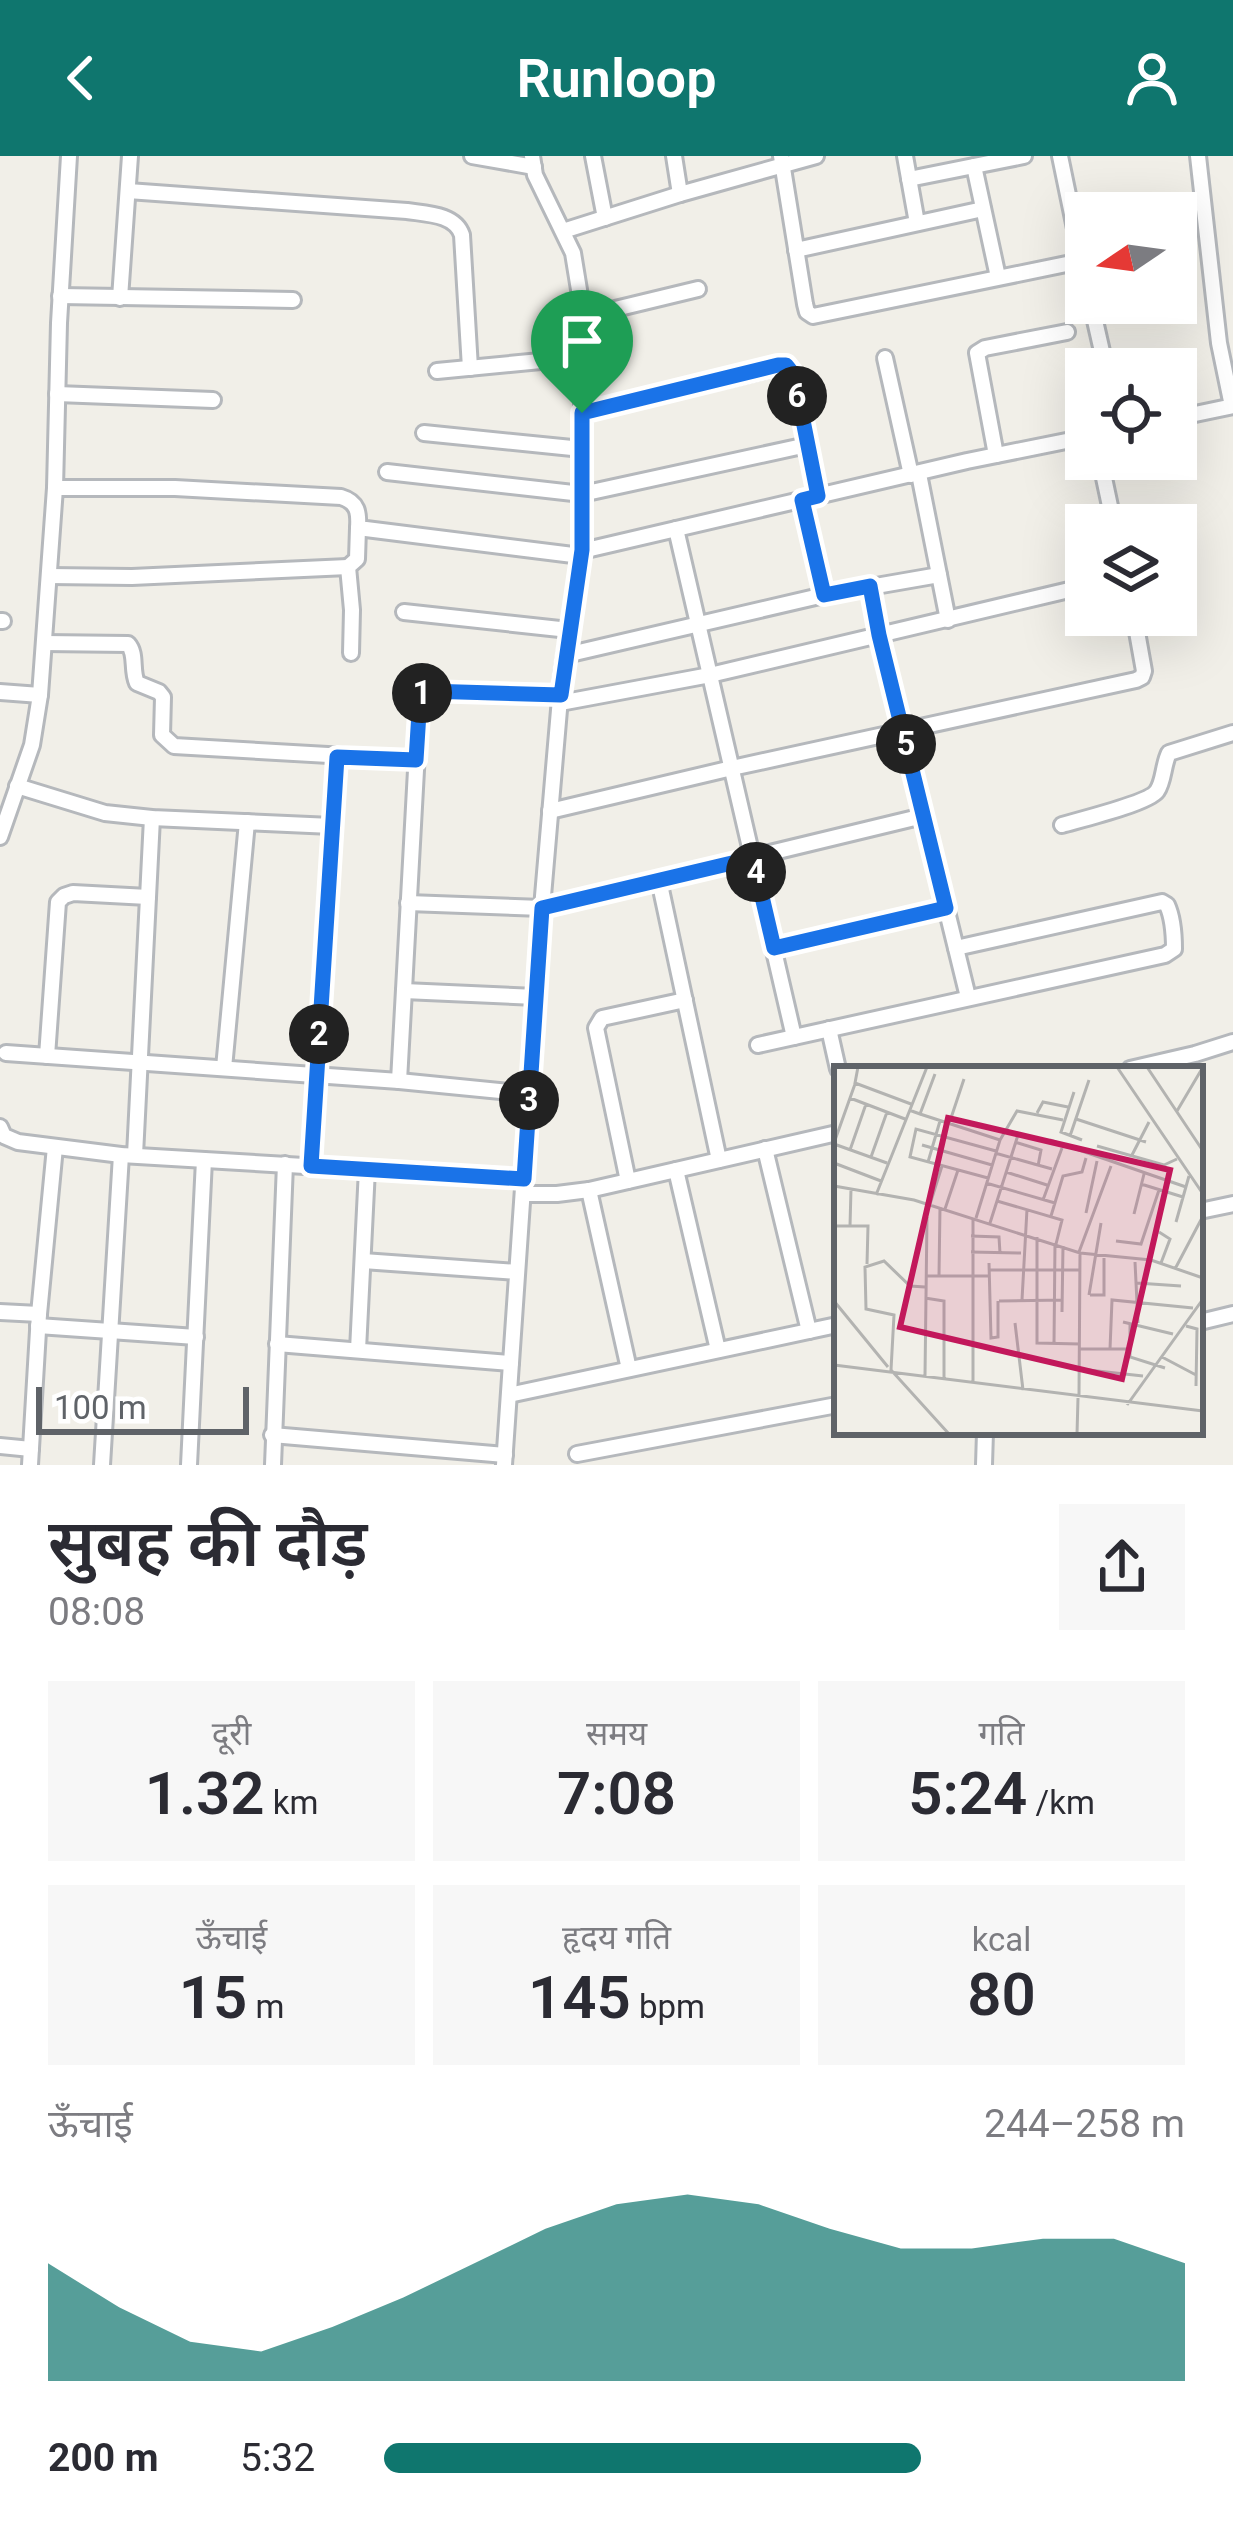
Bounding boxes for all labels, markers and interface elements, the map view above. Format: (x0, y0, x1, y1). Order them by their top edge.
icon: back (48, 45, 114, 111)
icon: person (1119, 45, 1185, 111)
text: Runloop (516, 47, 717, 110)
north arrow (1065, 192, 1197, 324)
map controls (1065, 192, 1197, 636)
pin (531, 290, 633, 413)
icon: arrive (549, 308, 615, 374)
button: locate (1065, 348, 1197, 480)
pin: 6 (767, 366, 827, 426)
text: 6 (788, 376, 806, 415)
button: layers (1065, 504, 1197, 636)
pin: 1 (392, 663, 452, 723)
text: 1 (413, 673, 431, 712)
pin: 5 (876, 714, 936, 774)
text: 5 (897, 724, 915, 763)
pin: 4 (726, 842, 786, 902)
text: 4 (747, 852, 765, 891)
pin: 2 (289, 1004, 349, 1064)
text: 2 (310, 1014, 328, 1053)
inset map (834, 1066, 1203, 1435)
pin: 3 (499, 1070, 559, 1130)
text: 3 (520, 1080, 538, 1119)
scale bar (36, 1381, 249, 1434)
text: 100 m (54, 1388, 147, 1427)
button: share (1059, 1504, 1185, 1630)
text: सुबह की दौड़ (48, 1505, 368, 1582)
text: 08:08 (48, 1589, 145, 1635)
text: दूरी (212, 1714, 251, 1753)
text: समय (586, 1714, 647, 1753)
text: गति (979, 1714, 1024, 1753)
text: 1.32 (145, 1758, 265, 1829)
text: 7:08 (557, 1758, 676, 1829)
text: 5:24 (908, 1758, 1027, 1829)
text: km (265, 1783, 318, 1822)
text: /km (1027, 1783, 1095, 1822)
text: ऊँचाई (196, 1918, 267, 1957)
text: हृदय गति (562, 1918, 671, 1957)
text: kcal (972, 1920, 1031, 1959)
text: 80 (967, 1959, 1036, 2030)
text: 15 (179, 1962, 247, 2033)
text: 145 (528, 1962, 631, 2033)
text: m (247, 1987, 284, 2026)
text: bpm (631, 1987, 705, 2026)
text: ऊँचाई (48, 2101, 133, 2147)
text: 244–258 m (984, 2101, 1185, 2147)
text: 200 m (48, 2435, 159, 2481)
text: 5:32 (240, 2435, 315, 2481)

